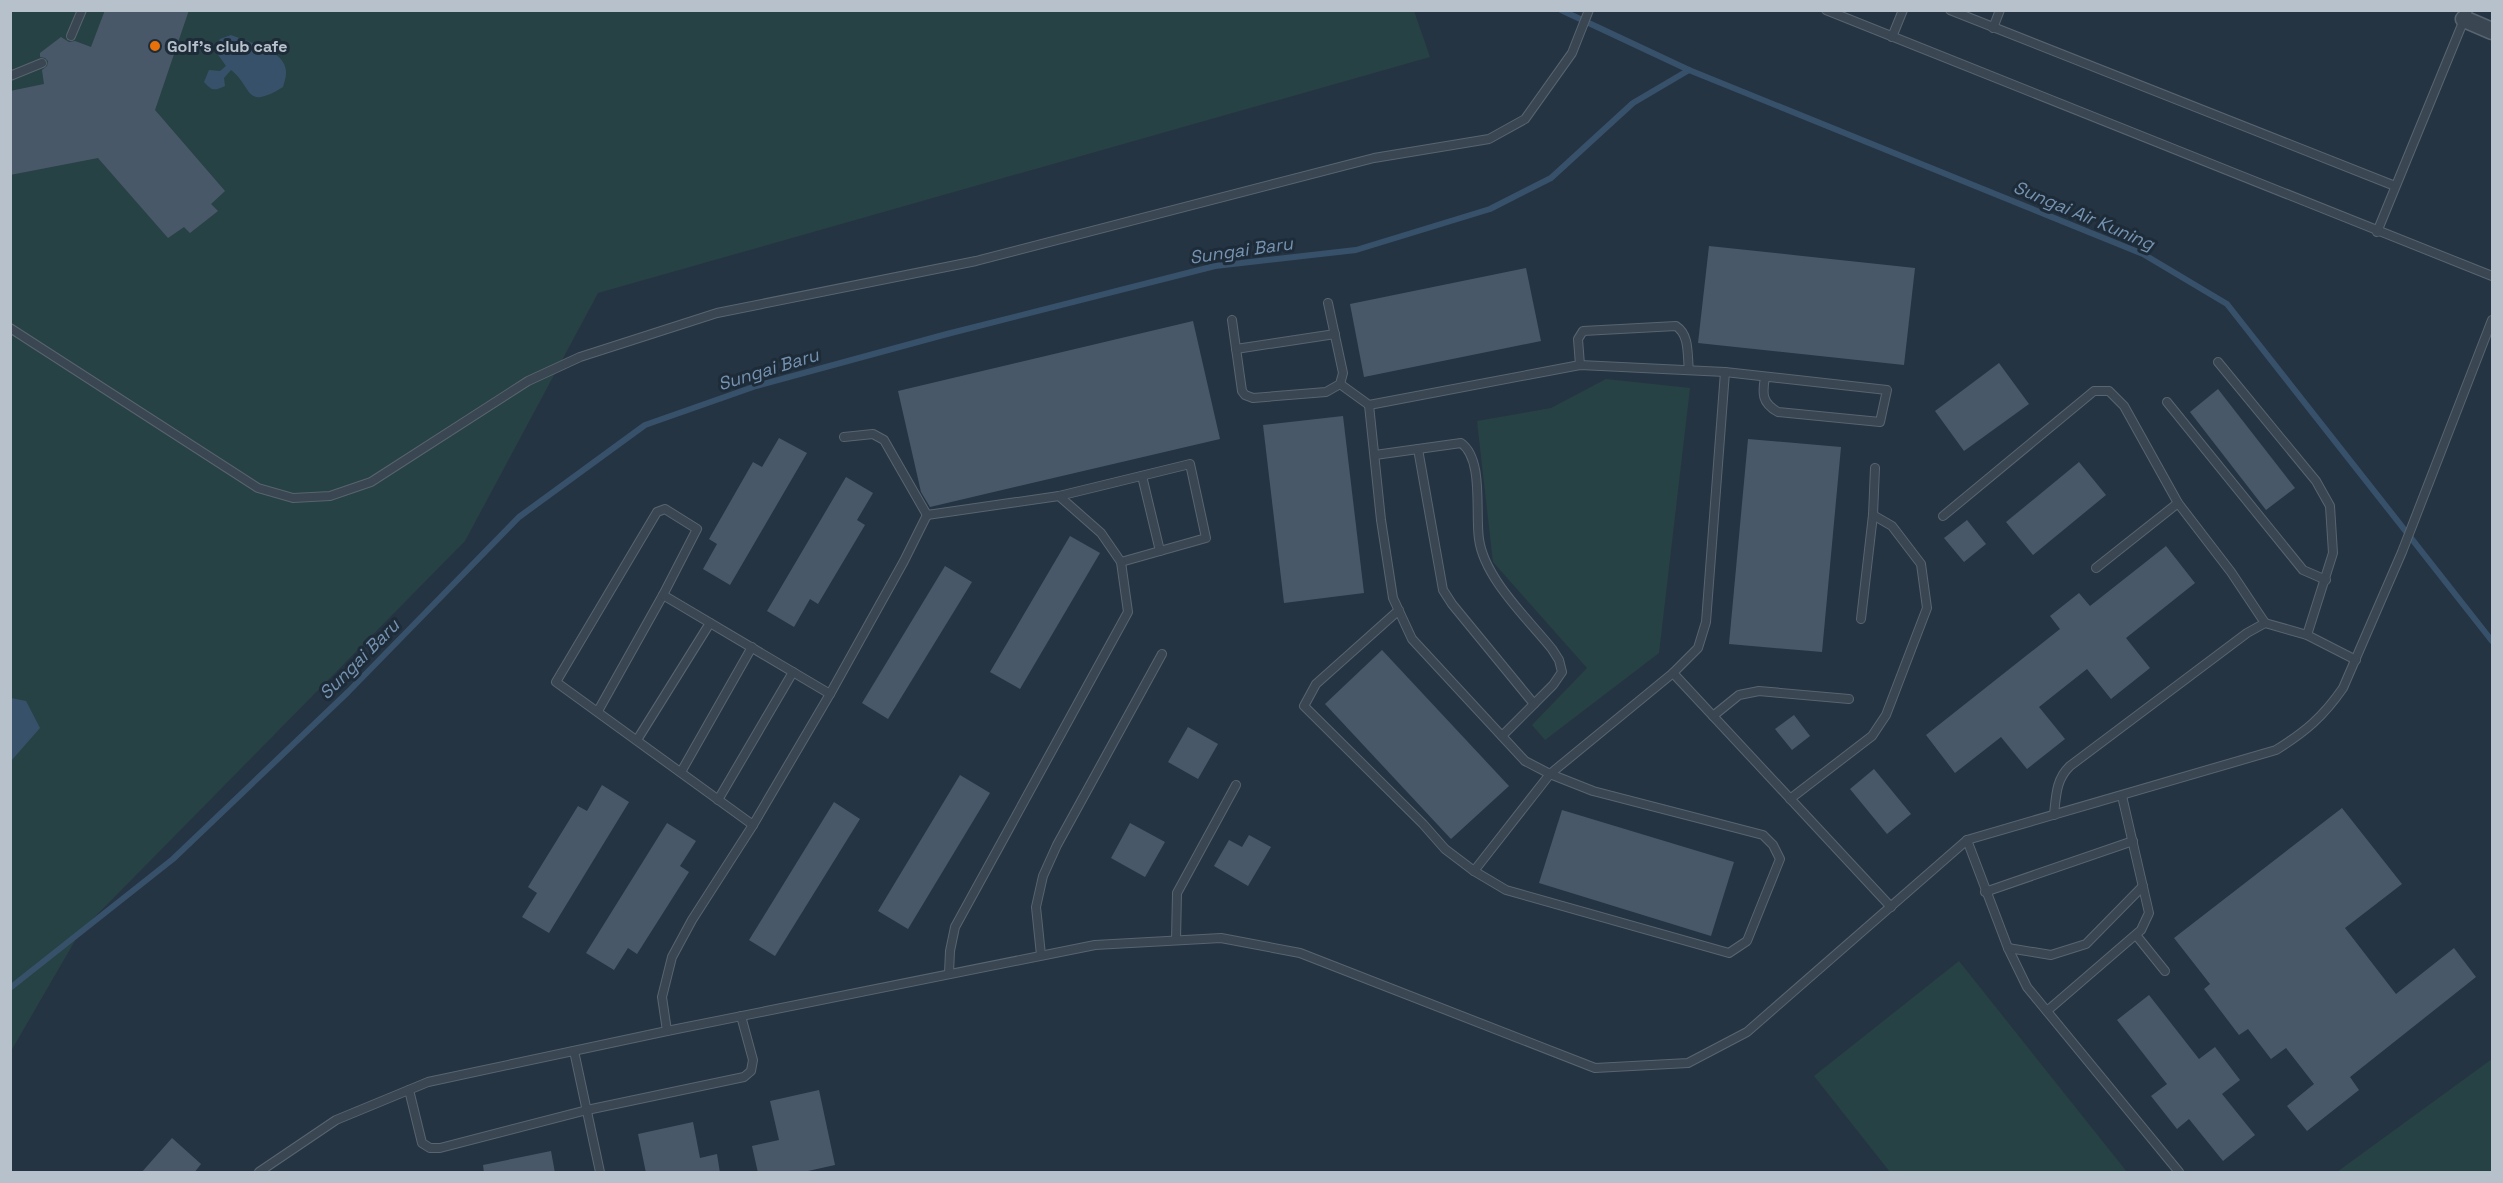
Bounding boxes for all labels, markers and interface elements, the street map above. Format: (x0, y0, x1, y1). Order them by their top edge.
place label: Golf's club cafe (167, 36, 288, 57)
marker: Golf's club cafe (148, 39, 162, 53)
water label: Sungai Air Kuning (2010, 175, 2159, 256)
water label: Sungai Baru (1188, 231, 1295, 269)
water label: Sungai Baru (715, 343, 822, 395)
water label: Sungai Baru (314, 613, 405, 704)

